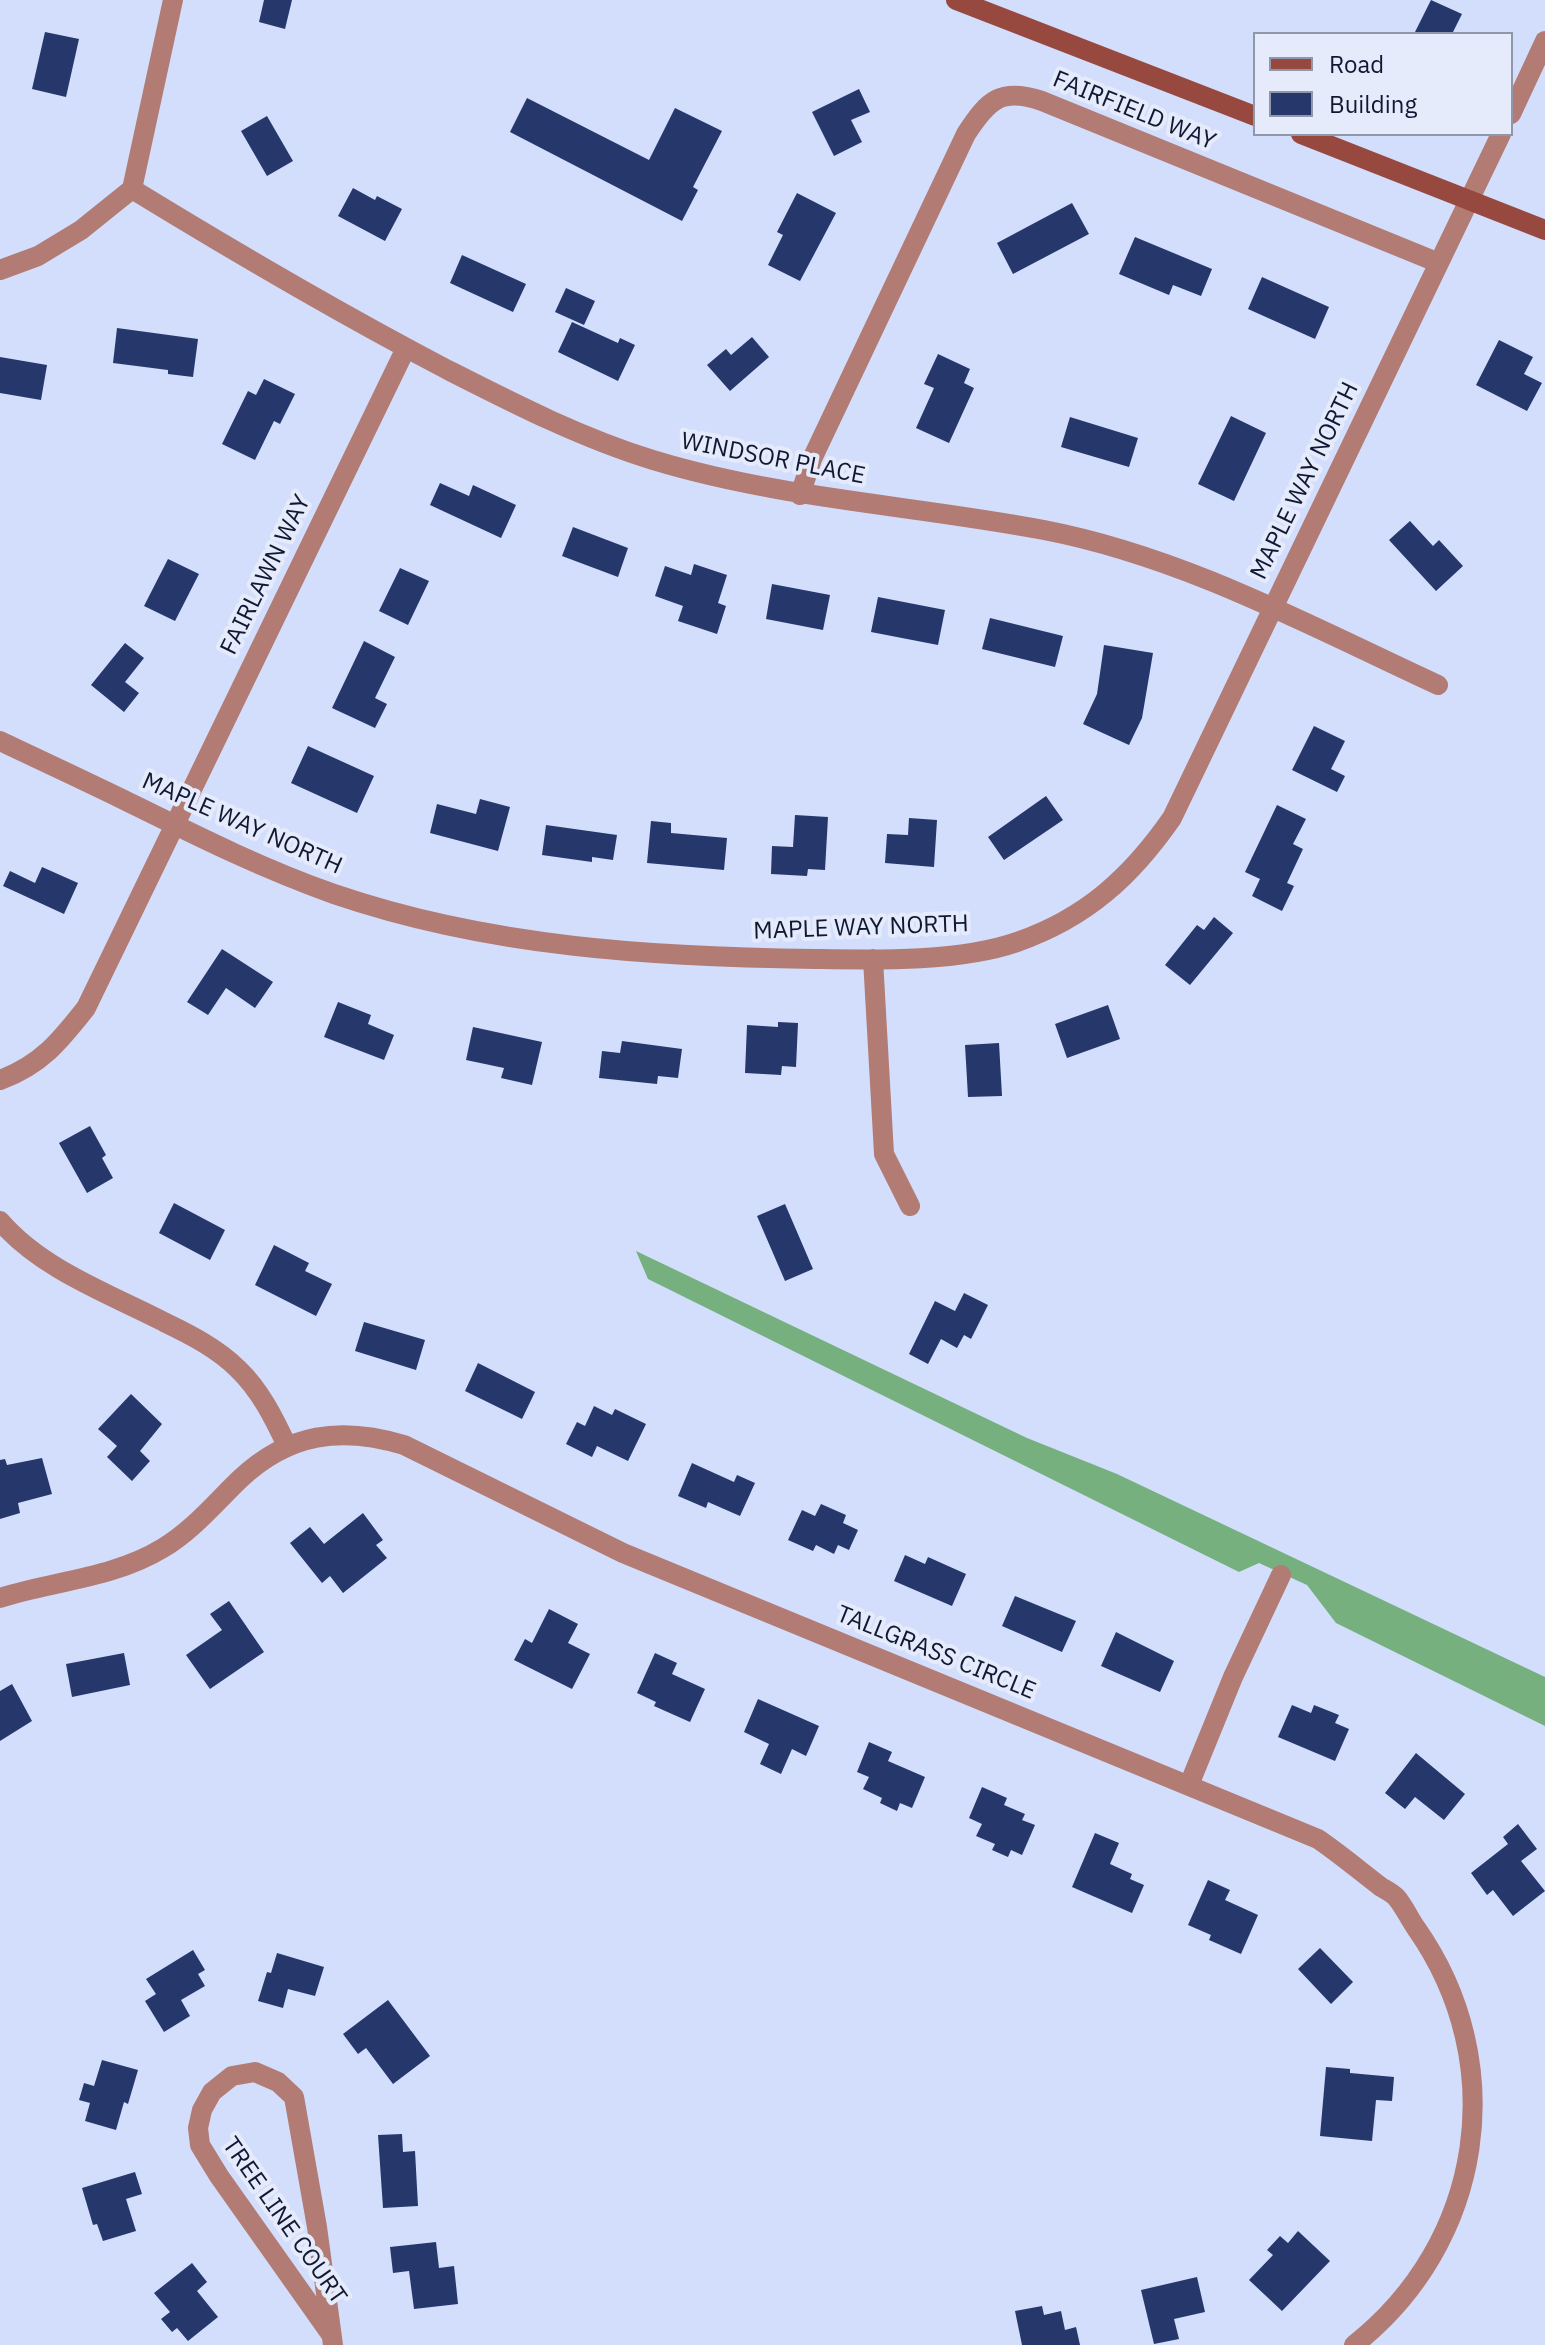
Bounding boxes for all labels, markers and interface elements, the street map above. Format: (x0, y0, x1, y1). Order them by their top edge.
legend (1253, 32, 1513, 136)
text: Road (1329, 48, 1384, 80)
street label: FAIRFIELD WAY (1048, 65, 1220, 157)
text: Building (1329, 88, 1417, 120)
street label: MAPLE WAY NORTH (1245, 378, 1365, 584)
street label: WINDSOR PLACE (678, 427, 868, 491)
street label: FAIRLAWN WAY (215, 490, 317, 660)
street label: MAPLE WAY NORTH (138, 767, 346, 881)
street label: MAPLE WAY NORTH (753, 910, 969, 946)
street label: TALLGRASS CIRCLE (832, 1600, 1040, 1706)
street label: TREE LINE COURT (216, 2132, 352, 2310)

